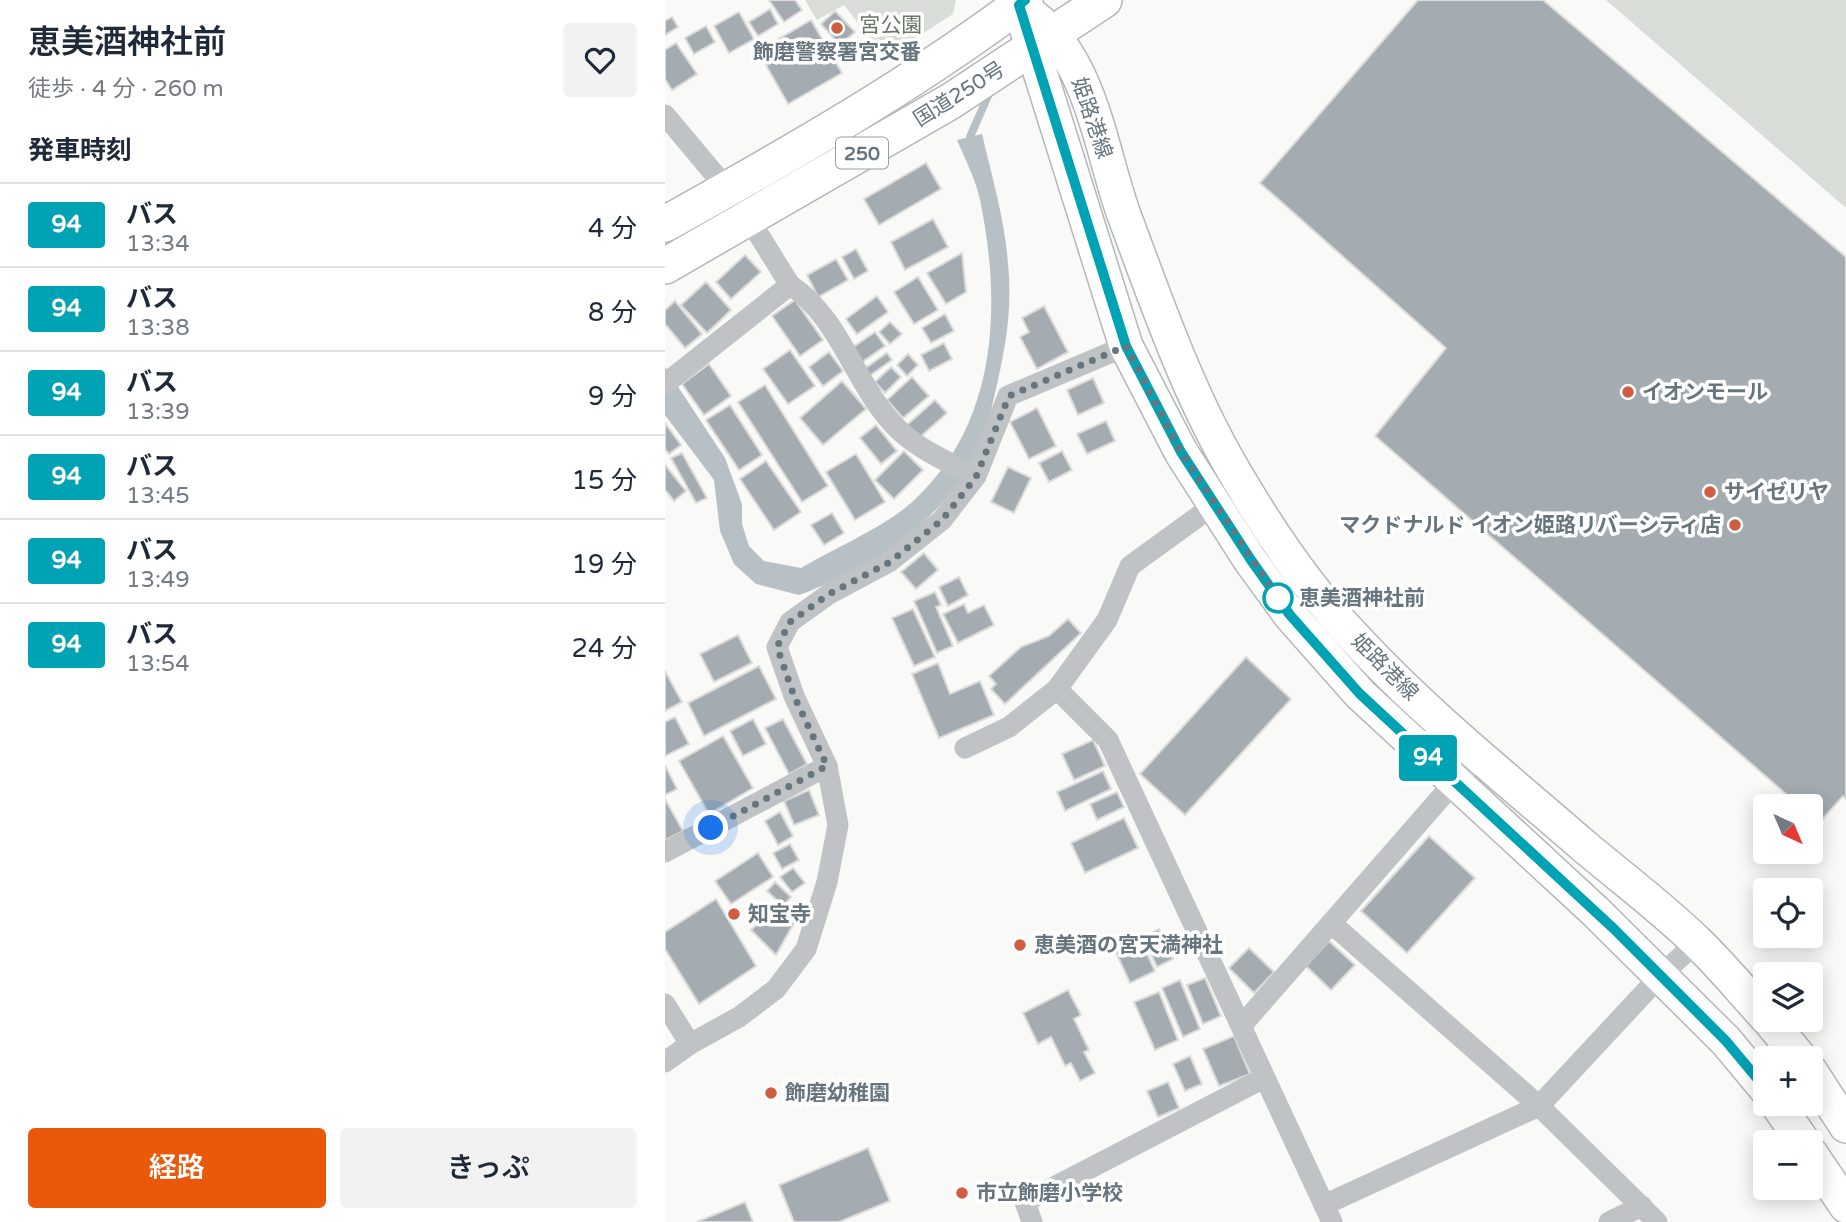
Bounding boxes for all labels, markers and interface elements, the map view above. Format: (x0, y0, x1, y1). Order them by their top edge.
park label: 宮公園 (860, 13, 923, 38)
marker: 飾磨警察署宮交番 (829, 20, 845, 36)
text: 恵美酒神社前 (28, 23, 226, 62)
button: heart (563, 23, 637, 97)
place label: 飾磨警察署宮交番 (753, 40, 921, 65)
street label: 国道250号 (909, 57, 1009, 132)
street label: 姫路港線 (1066, 74, 1117, 162)
text: 徒歩 · 4 分 · 260 m (28, 75, 224, 103)
text: 発車時刻 (28, 135, 132, 166)
road number: 250 (836, 138, 888, 168)
text: バス (126, 199, 178, 230)
text: 94 (51, 210, 82, 239)
text: 4 分 (588, 213, 637, 244)
text: 13:34 (126, 230, 190, 258)
text: バス (126, 283, 178, 314)
text: 94 (51, 294, 82, 323)
text: 8 分 (588, 297, 637, 328)
text: 13:38 (126, 314, 190, 342)
text: バス (126, 367, 178, 398)
text: 94 (51, 378, 82, 407)
place label: イオンモール (1642, 380, 1768, 405)
text: 9 分 (588, 381, 637, 412)
marker: イオンモール (1620, 384, 1636, 400)
text: 13:39 (126, 398, 190, 426)
text: バス (126, 451, 178, 482)
text: 94 (51, 462, 82, 491)
text: 15 分 (572, 465, 637, 496)
place label: サイゼリヤ (1724, 480, 1829, 505)
text: 13:45 (126, 482, 190, 510)
marker: サイゼリヤ (1702, 484, 1718, 500)
place label: マクドナルド イオン姫路リバーシティ店 (1339, 513, 1721, 538)
marker: マクドナルド イオン姫路リバーシティ店 (1727, 517, 1743, 533)
text: バス (126, 535, 178, 566)
text: 94 (51, 546, 82, 575)
text: 19 分 (572, 549, 637, 580)
text: 13:49 (126, 566, 190, 594)
marker: 恵美酒神社前 (1263, 583, 1293, 613)
place label: 恵美酒神社前 (1299, 586, 1425, 611)
text: バス (126, 619, 178, 650)
street label: 姫路港線 (1346, 629, 1423, 706)
text: 94 (51, 630, 82, 659)
text: 24 分 (572, 633, 637, 664)
text: 13:54 (126, 650, 190, 678)
line badge: 94 (1397, 735, 1459, 781)
text: 94 (1413, 743, 1443, 772)
north arrow (1753, 794, 1823, 864)
map controls (1753, 794, 1823, 1200)
your location (693, 810, 728, 845)
button: locate (1753, 878, 1823, 948)
place label: 知宝寺 (748, 902, 811, 927)
marker: 知宝寺 (726, 906, 742, 922)
place label: 恵美酒の宮天満神社 (1034, 933, 1223, 958)
marker: 恵美酒の宮天満神社 (1012, 937, 1028, 953)
button: layers (1753, 962, 1823, 1032)
button: + (1753, 1046, 1823, 1116)
place label: 飾磨幼稚園 (785, 1081, 890, 1106)
marker: 飾磨幼稚園 (763, 1085, 779, 1101)
button: 経路 (28, 1128, 326, 1208)
button: きっぷ (340, 1128, 637, 1208)
button: − (1753, 1130, 1823, 1200)
place label: 市立飾磨小学校 (976, 1181, 1123, 1206)
marker: 市立飾磨小学校 (954, 1185, 970, 1201)

